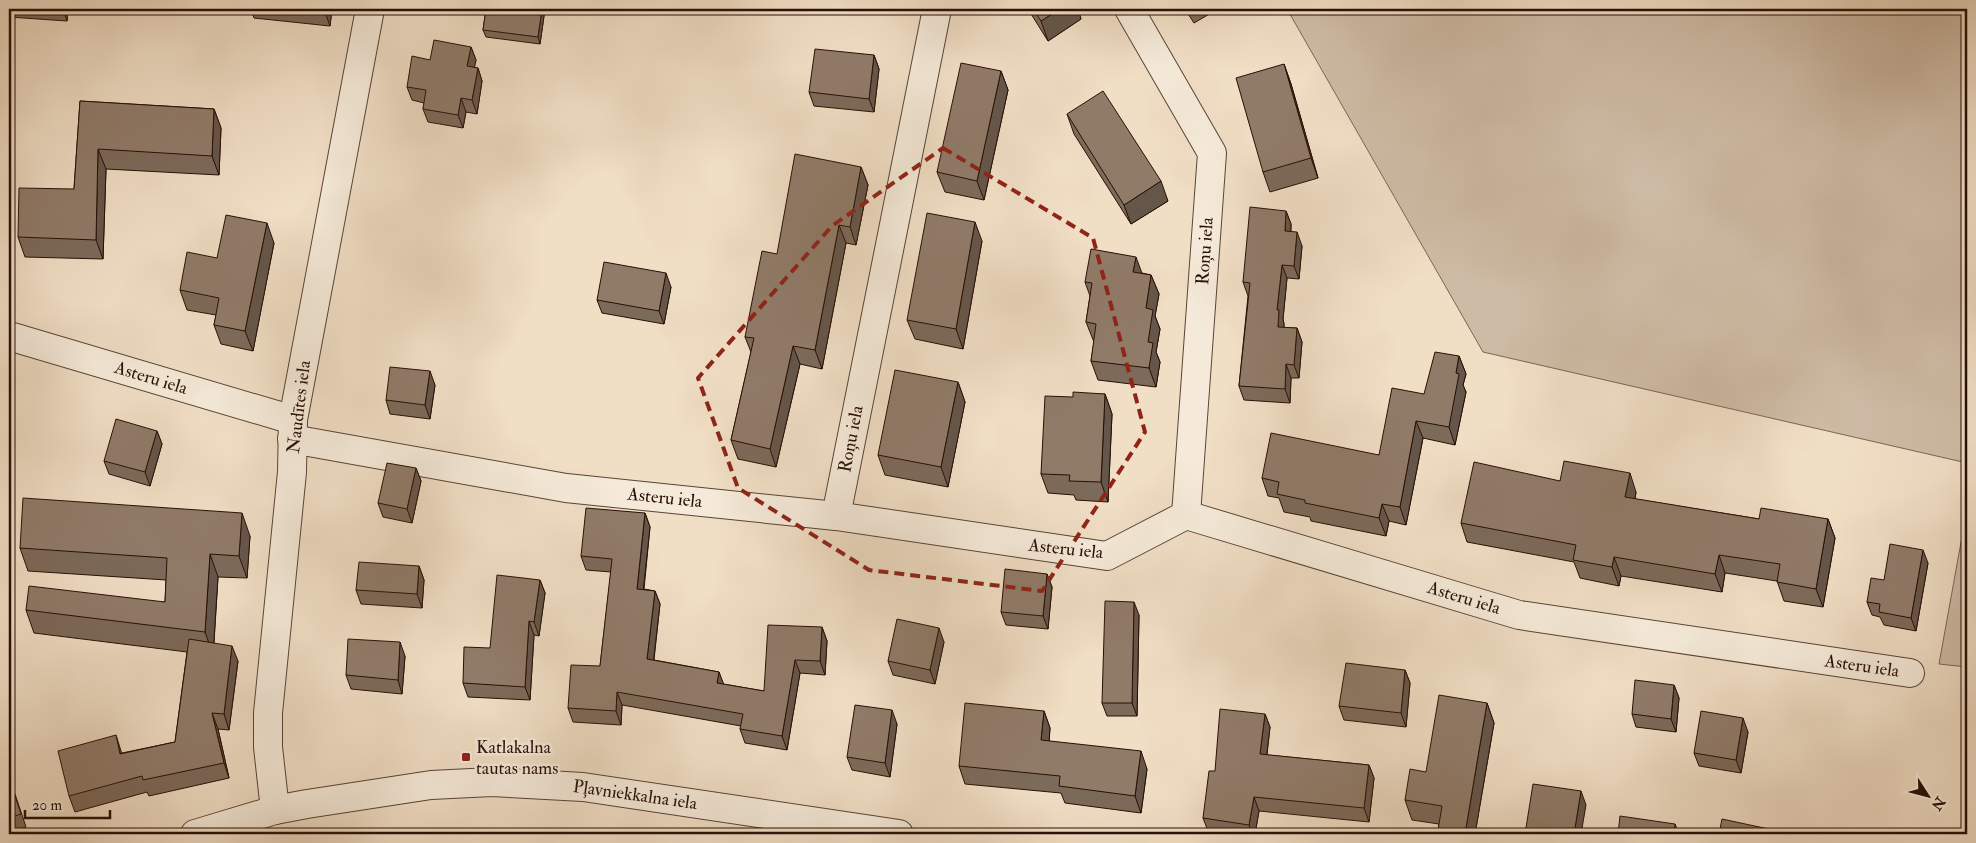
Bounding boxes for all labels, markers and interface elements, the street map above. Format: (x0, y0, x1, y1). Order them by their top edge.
street label: Roņu iela (1191, 216, 1219, 286)
street label: Asteru iela (111, 356, 191, 400)
street label: Naudītes iela (282, 359, 316, 455)
street label: Roņu iela (833, 403, 869, 475)
street label: Asteru iela (625, 483, 704, 513)
street label: Asteru iela (1026, 534, 1105, 564)
street label: Asteru iela (1424, 576, 1504, 620)
street label: Asteru iela (1822, 649, 1901, 683)
place label: Katlakalna tautas nams (476, 736, 559, 780)
marker: Katlakalna tautas nams (460, 751, 472, 763)
north arrow (1904, 770, 1954, 820)
street label: Pļavniekkalna iela (571, 775, 699, 815)
scale bar (25, 788, 110, 820)
text: N (1927, 792, 1949, 814)
text: 20 m (32, 796, 62, 815)

